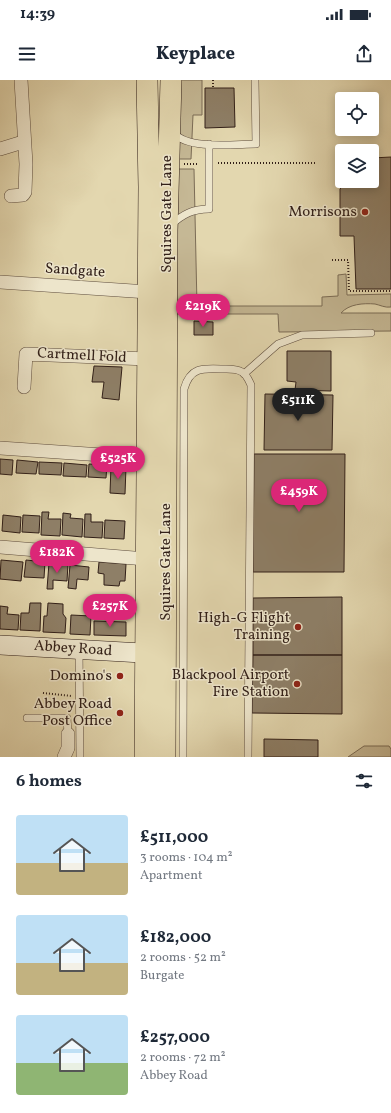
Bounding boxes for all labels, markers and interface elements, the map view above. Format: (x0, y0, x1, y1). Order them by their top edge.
text: 14:39 (20, 4, 55, 25)
text: Keyplace (156, 42, 235, 67)
icon: menu (16, 43, 38, 65)
icon: share (353, 43, 375, 65)
map controls (335, 92, 379, 188)
button: locate (335, 92, 379, 136)
button: layers (335, 144, 379, 188)
street label: Squires Gate Lane (157, 155, 178, 273)
place label: Morrisons (288, 202, 357, 223)
marker: Morrisons (360, 207, 370, 217)
street label: Sandgate (44, 258, 106, 284)
pin: £219K (175, 294, 231, 328)
text: £219K (185, 298, 221, 316)
street label: Cartmell Fold (37, 343, 127, 369)
pin: £511K (270, 388, 326, 422)
text: £511K (281, 392, 315, 410)
pin: £525K (90, 446, 146, 480)
text: £525K (100, 450, 136, 468)
pin: £459K (271, 479, 327, 513)
text: £459K (280, 483, 318, 501)
street label: Squires Gate Lane (156, 503, 177, 621)
pin: £182K (29, 540, 85, 574)
text: £182K (39, 544, 75, 562)
pin: £257K (82, 594, 138, 628)
text: £257K (92, 598, 128, 616)
place label: High-G Flight Training (198, 608, 290, 646)
marker: High-G Flight Training (293, 622, 303, 632)
street label: Abbey Road (33, 636, 113, 662)
place label: Blackpool Airport Fire Station (172, 665, 289, 703)
place label: Domino's (50, 666, 112, 687)
marker: Domino's (115, 671, 125, 681)
marker: Blackpool Airport Fire Station (292, 679, 302, 689)
place label: Abbey Road Post Office (34, 694, 112, 732)
marker: Abbey Road Post Office (115, 708, 125, 718)
text: 6 homes (16, 770, 82, 793)
icon: filters (353, 770, 375, 792)
text: £511,000 (140, 826, 208, 849)
icon: home (48, 831, 96, 879)
text: 3 rooms · 104 m² (140, 849, 233, 867)
text: Apartment (140, 867, 203, 885)
text: £182,000 (140, 926, 211, 949)
icon: home (48, 931, 96, 979)
text: 2 rooms · 52 m² (140, 949, 226, 967)
text: Burgate (140, 967, 184, 985)
text: £257,000 (140, 1026, 210, 1049)
icon: home (48, 1031, 96, 1079)
text: 2 rooms · 72 m² (140, 1049, 226, 1067)
text: Abbey Road (140, 1067, 208, 1085)

